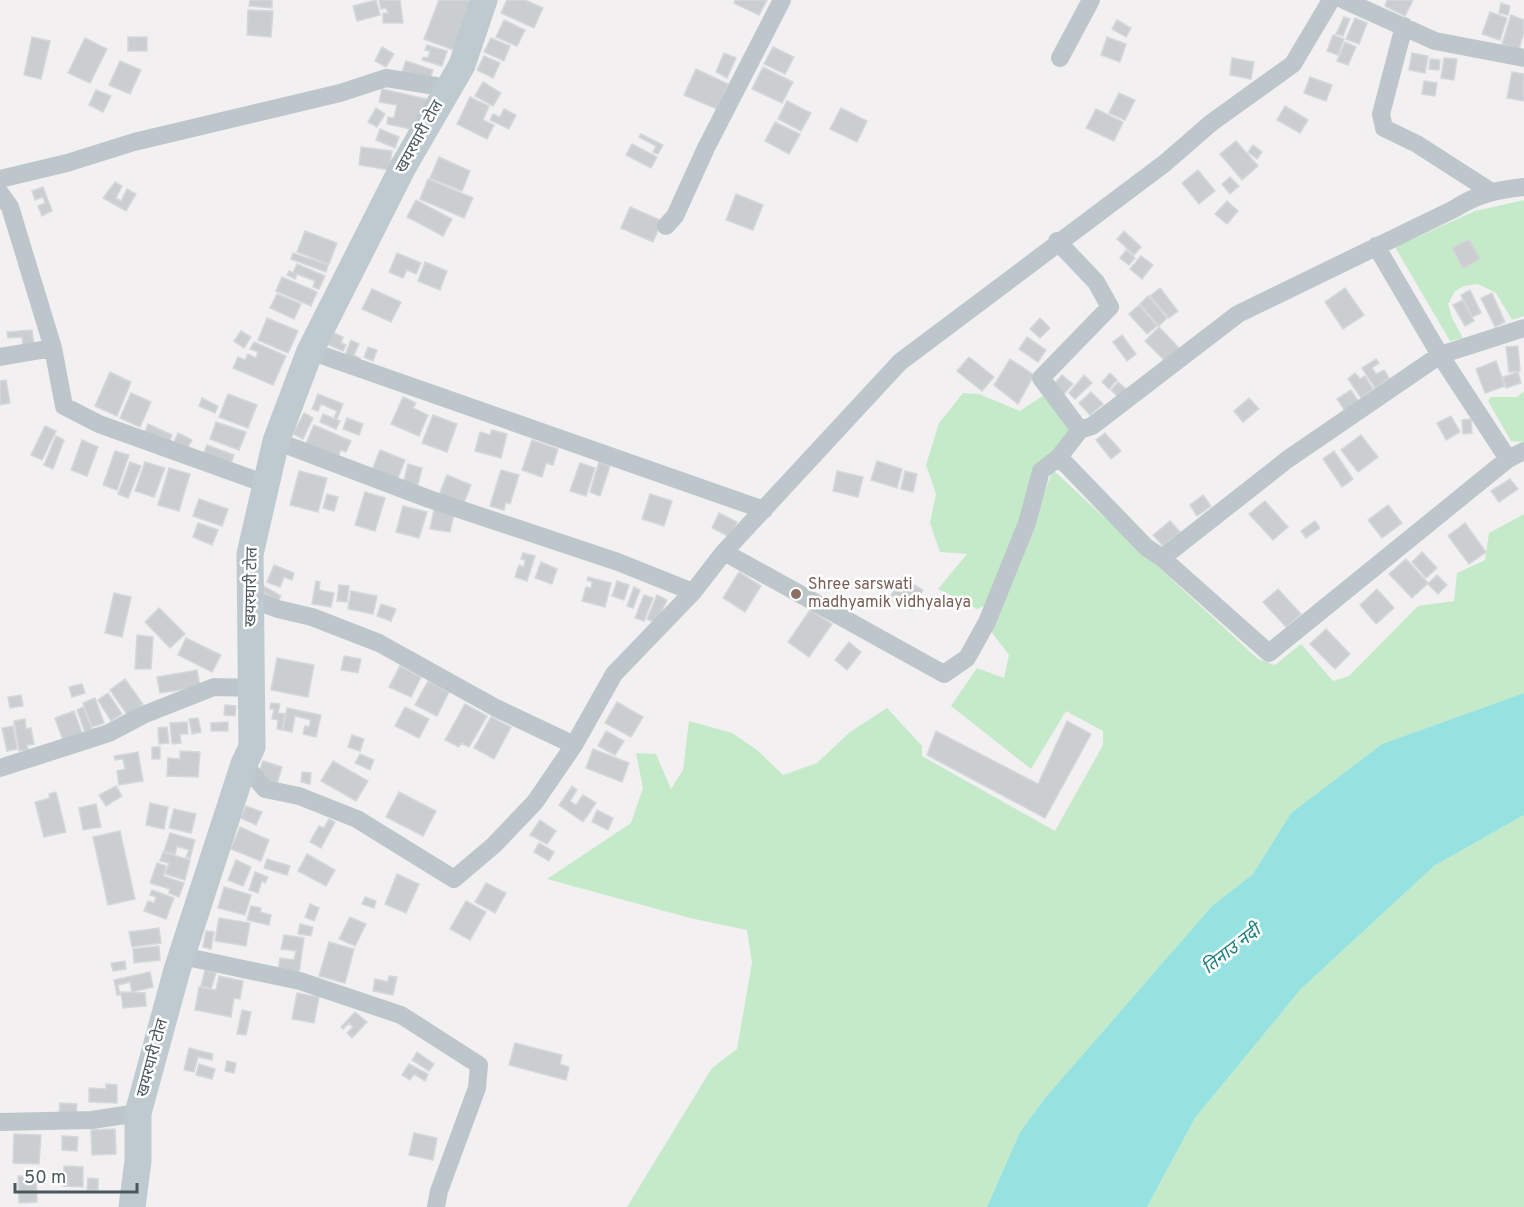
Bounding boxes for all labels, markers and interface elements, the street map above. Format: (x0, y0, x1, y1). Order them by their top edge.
street label: खयरघारी टोल (392, 96, 449, 177)
street label: खयरघारी टोल (241, 546, 263, 627)
place label: Shree sarswati madhyamik vidhyalaya (808, 575, 971, 613)
marker: Shree sarswati madhyamik vidhyalaya (789, 587, 803, 601)
water label: तिनाउ नदी (1198, 917, 1268, 980)
street label: खयरघारी टोल (133, 1016, 173, 1099)
scale bar (15, 1156, 136, 1194)
text: 50 m (24, 1167, 66, 1190)

